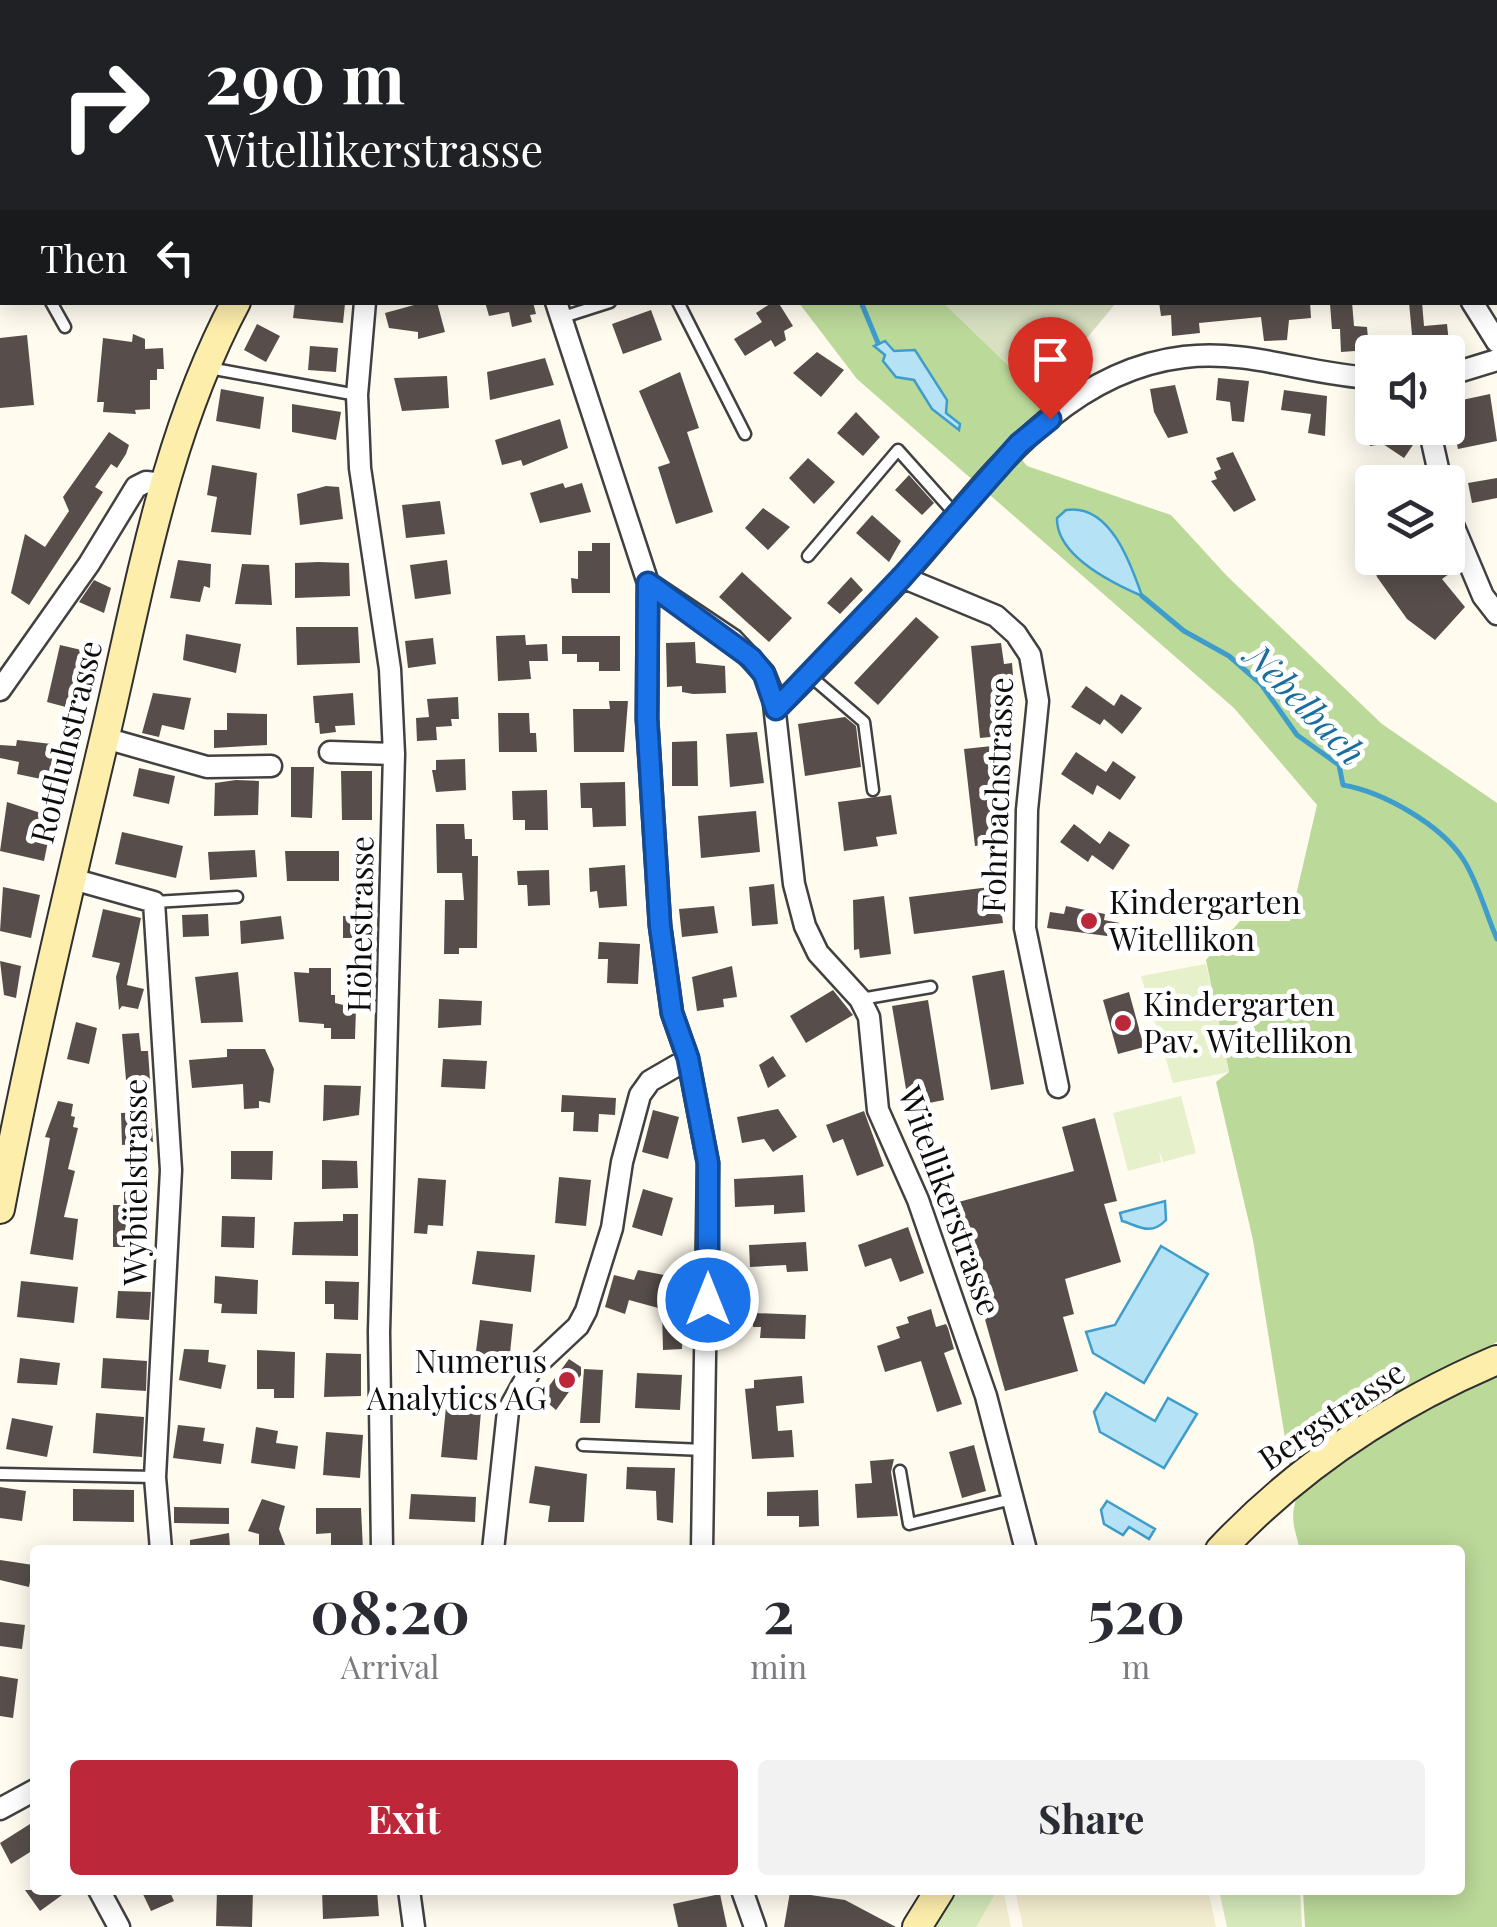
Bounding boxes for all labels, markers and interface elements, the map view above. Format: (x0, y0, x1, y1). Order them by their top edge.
text: 290 m (205, 28, 405, 122)
icon: right (40, 40, 170, 170)
text: Witellikerstrasse (205, 118, 543, 178)
icon: left (148, 230, 203, 285)
text: Then (40, 232, 128, 283)
pin (1008, 317, 1093, 420)
icon: arrive (1023, 332, 1078, 387)
map controls (1355, 335, 1465, 575)
button: sound (1355, 335, 1465, 445)
button: layers (1355, 465, 1465, 575)
water label: Nebelbach (1235, 630, 1377, 774)
street label: Rotfluhstrasse (19, 636, 111, 847)
street label: Fohrbachstrasse (970, 676, 1021, 914)
street label: Höhestrasse (335, 835, 382, 1013)
place label: Kindergarten Witellikon (1108, 879, 1301, 959)
marker: Kindergarten Witellikon (1078, 910, 1100, 932)
place label: Kindergarten Pav. Witellikon (1143, 981, 1353, 1061)
marker: Kindergarten Pav. Witellikon (1112, 1012, 1134, 1034)
street label: Wybüelstrasse (112, 1078, 155, 1287)
street label: Witellikerstrasse (890, 1079, 1013, 1321)
position arrow (656, 1248, 760, 1352)
place label: Numerus Analytics AG (366, 1338, 547, 1418)
street label: Bergstrasse (1249, 1349, 1412, 1479)
marker: Numerus Analytics AG (556, 1369, 578, 1391)
text: 08:20 (310, 1569, 470, 1649)
text: 2 (763, 1569, 794, 1649)
text: 520 (1087, 1569, 1185, 1649)
text: Arrival (341, 1644, 439, 1687)
text: min (750, 1644, 807, 1687)
text: m (1122, 1644, 1150, 1687)
button: Exit (70, 1760, 738, 1875)
button: Share (758, 1760, 1425, 1875)

